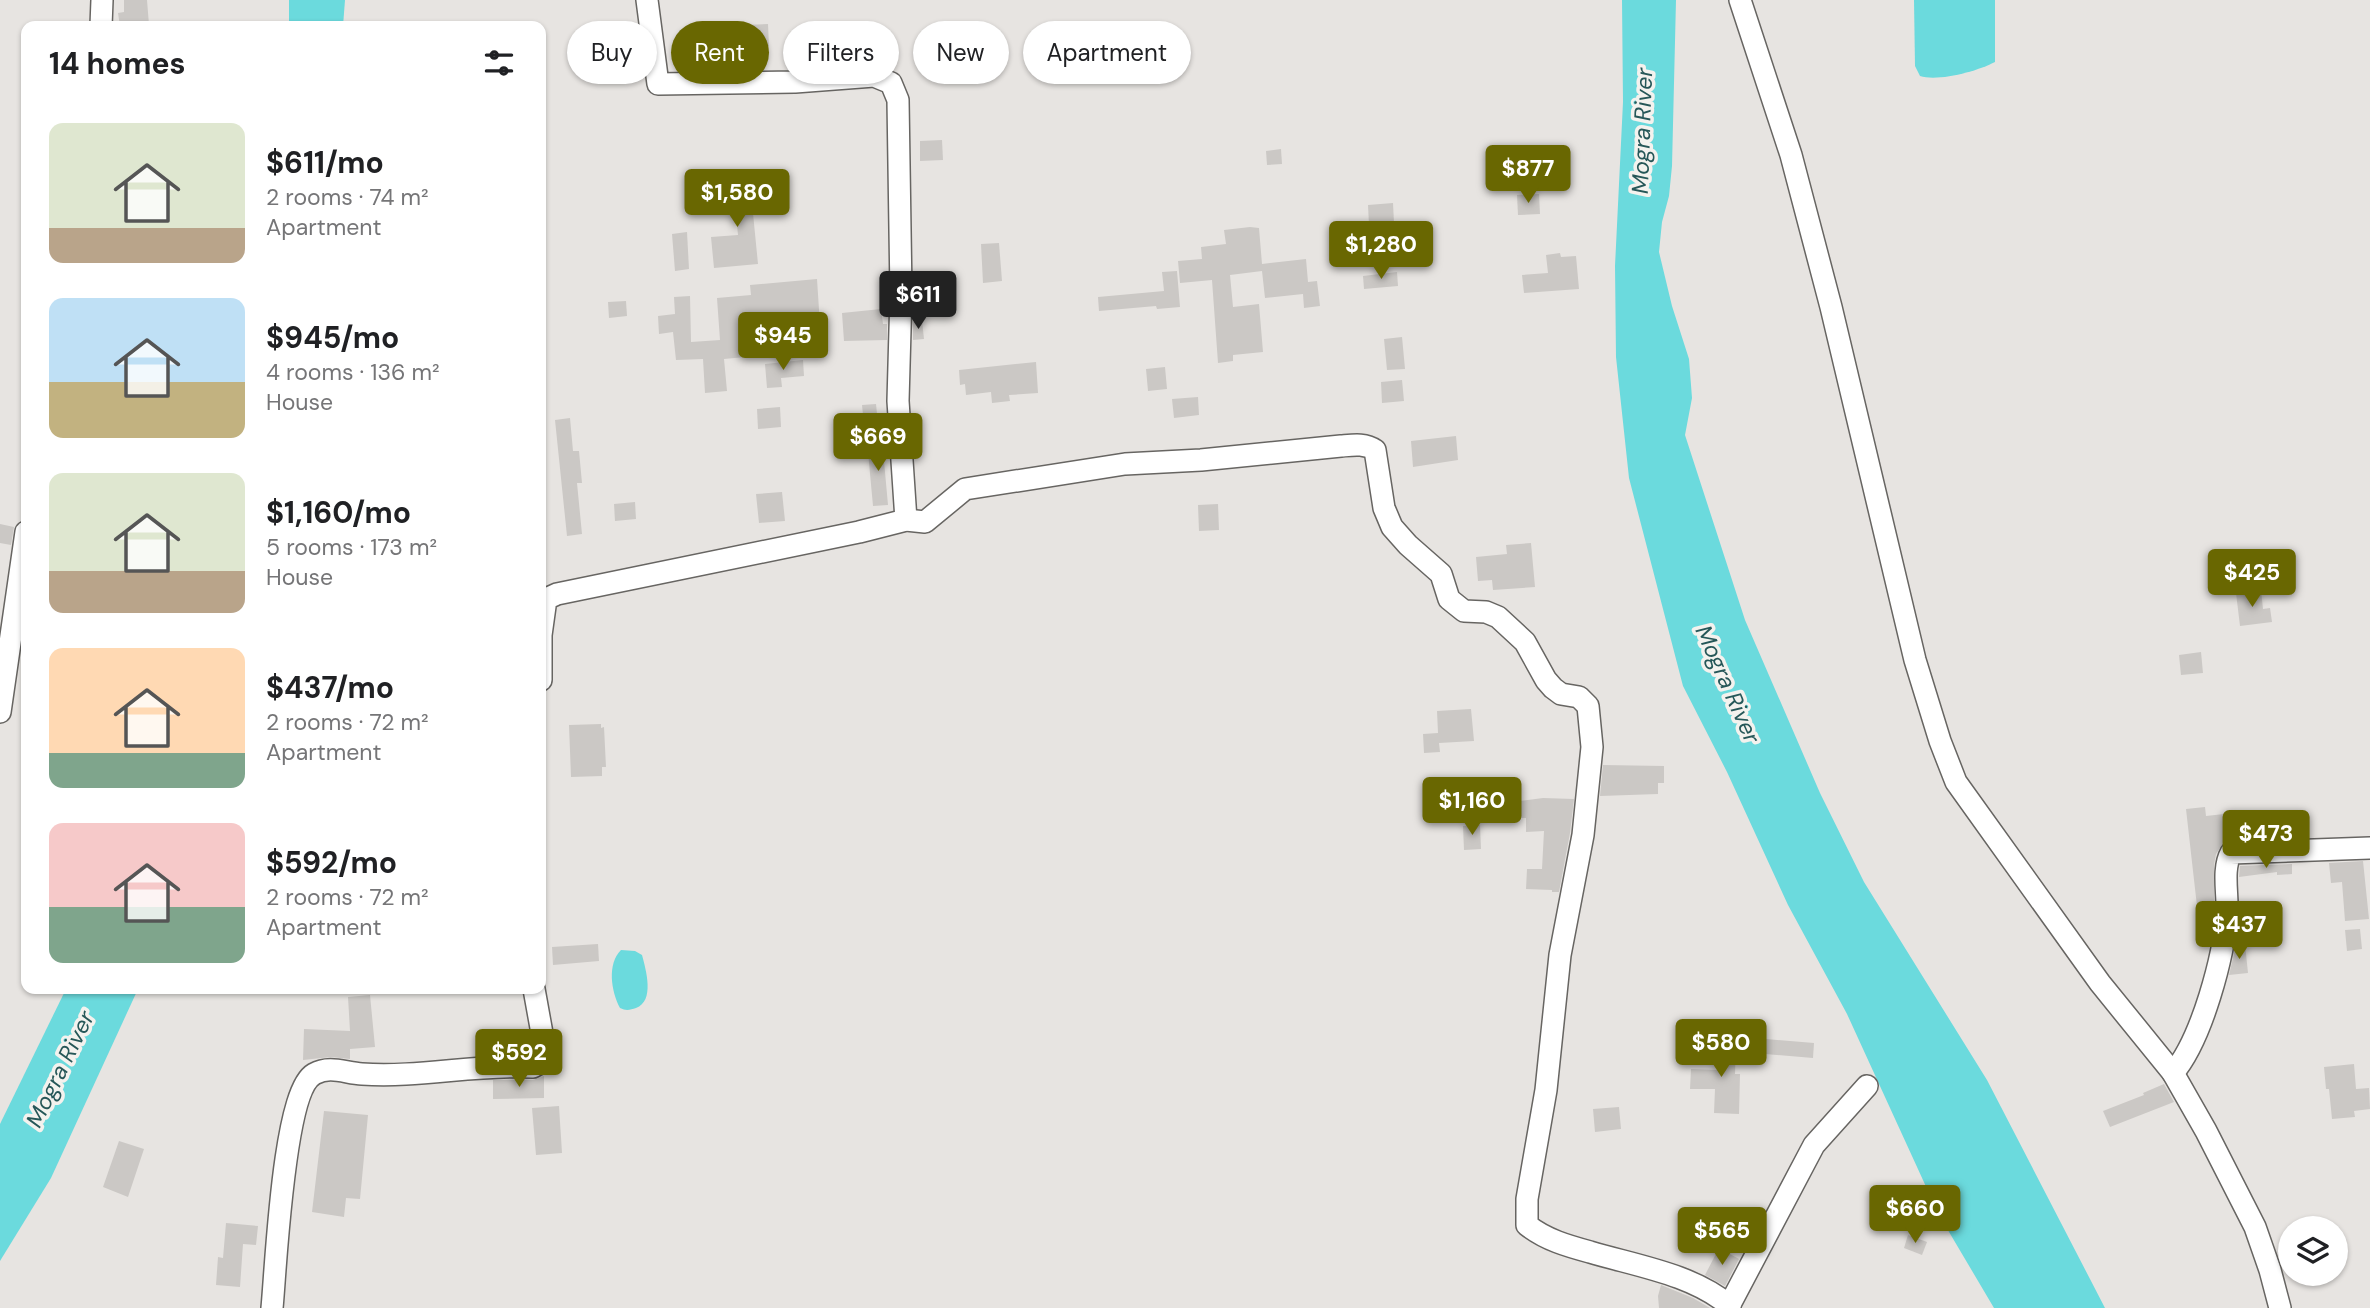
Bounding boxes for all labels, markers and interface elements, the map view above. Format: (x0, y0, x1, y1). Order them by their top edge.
chip: Buy (567, 21, 657, 84)
chip: Rent (671, 21, 769, 84)
chip: Filters (783, 21, 899, 84)
chip: New (913, 21, 1009, 84)
chip: Apartment (1023, 21, 1191, 84)
text: 14 homes (49, 44, 186, 83)
icon: filters (480, 44, 518, 82)
water label: Mogra River (1625, 66, 1659, 195)
text: $611/mo (266, 143, 384, 182)
pin: $877 (1487, 146, 1569, 205)
icon: home (105, 151, 189, 235)
text: $877 (1502, 153, 1554, 183)
pin: $1,580 (680, 170, 794, 229)
text: $1,580 (701, 177, 773, 207)
text: 2 rooms · 74 m² (266, 182, 429, 212)
text: Apartment (266, 212, 381, 242)
pin: $1,280 (1324, 222, 1438, 281)
text: $1,280 (1345, 229, 1417, 259)
pin: $611 (877, 272, 959, 331)
text: $611 (895, 279, 941, 309)
pin: $945 (742, 312, 824, 372)
text: $945/mo (266, 318, 399, 357)
text: $945 (754, 320, 812, 350)
icon: home (105, 326, 189, 410)
text: 4 rooms · 136 m² (266, 357, 440, 387)
text: House (266, 387, 333, 417)
pin: $669 (837, 414, 919, 473)
text: $669 (849, 421, 907, 451)
text: $1,160/mo (266, 493, 411, 532)
icon: home (105, 501, 189, 585)
text: 5 rooms · 173 m² (266, 532, 437, 562)
pin: $425 (2211, 550, 2293, 609)
text: $425 (2224, 557, 2280, 587)
text: House (266, 562, 333, 592)
water label: Mogra River (1689, 620, 1768, 749)
text: $437/mo (266, 668, 394, 707)
icon: home (105, 676, 189, 760)
text: 2 rooms · 72 m² (266, 707, 429, 737)
text: Apartment (266, 737, 381, 767)
pin: $1,160 (1415, 778, 1529, 837)
text: $1,160 (1438, 785, 1506, 815)
pin: $473 (2225, 810, 2307, 870)
text: $473 (2239, 818, 2293, 848)
text: $592/mo (266, 843, 397, 882)
icon: home (105, 851, 189, 935)
text: 2 rooms · 72 m² (266, 882, 429, 912)
pin: $437 (2198, 902, 2280, 961)
text: $437 (2212, 909, 2266, 939)
text: Apartment (266, 912, 381, 942)
water label: Mogra River (19, 1004, 102, 1132)
pin: $580 (1680, 1020, 1762, 1079)
text: $580 (1692, 1027, 1750, 1057)
pin: $592 (478, 1030, 560, 1089)
text: $592 (491, 1037, 547, 1067)
pin: $660 (1874, 1186, 1956, 1245)
text: $660 (1885, 1193, 1945, 1223)
pin: $565 (1681, 1208, 1763, 1267)
text: $565 (1694, 1215, 1750, 1245)
map controls (2278, 1216, 2348, 1286)
button: layers (2278, 1216, 2348, 1286)

